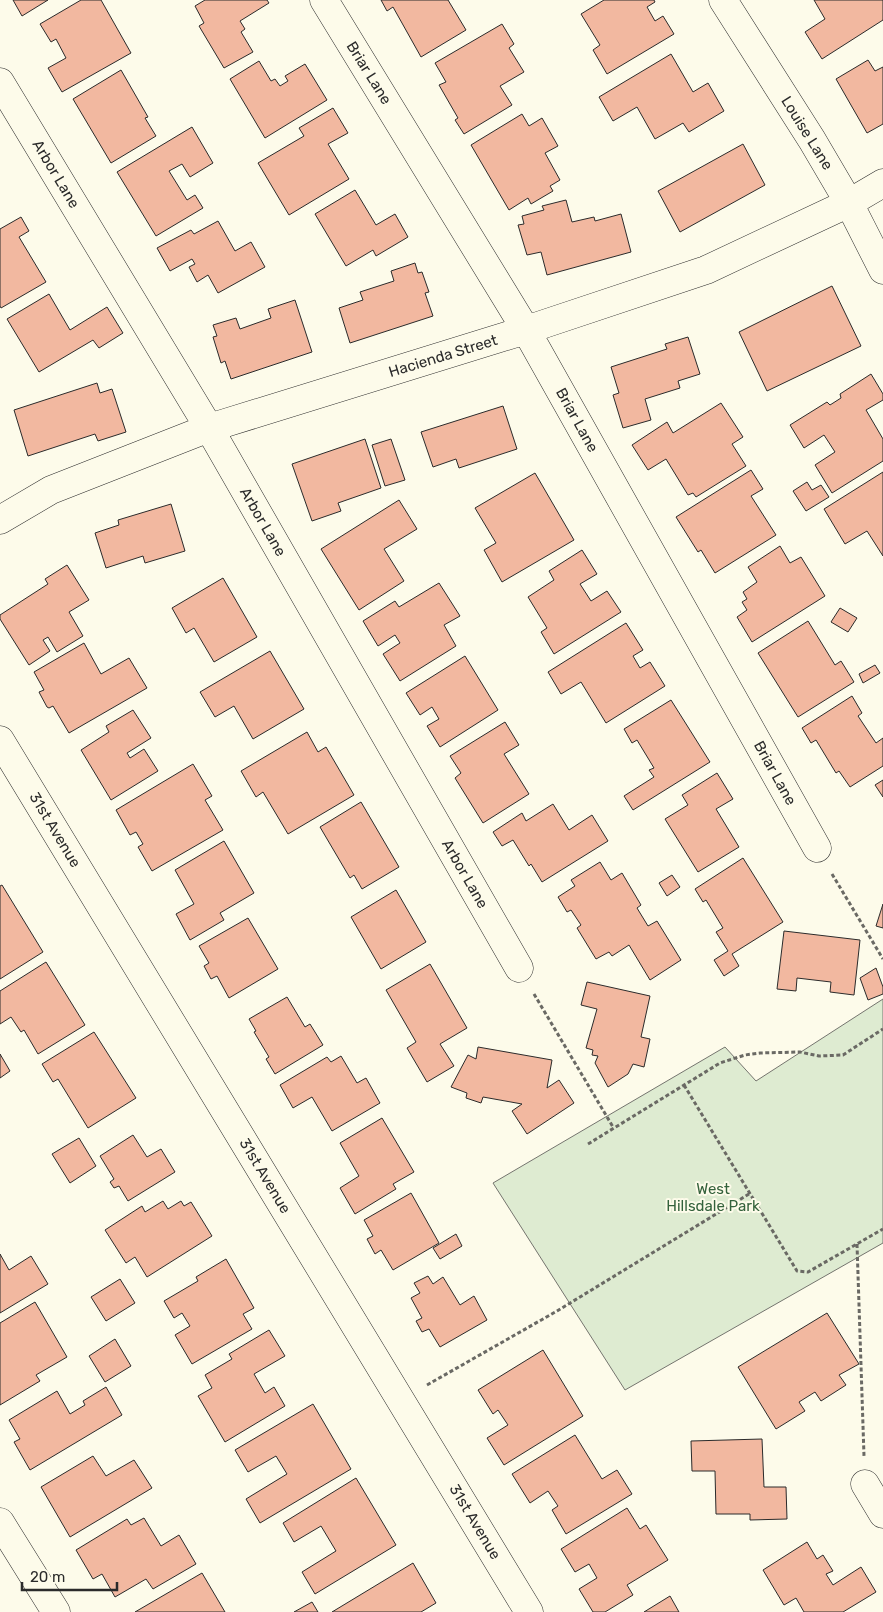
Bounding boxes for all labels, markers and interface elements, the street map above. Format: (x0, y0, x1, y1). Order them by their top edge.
street label: Briar Lane (343, 38, 395, 108)
street label: Louise Lane (777, 93, 837, 173)
street label: Arbor Lane (29, 137, 83, 211)
street label: Hacienda Street (387, 331, 500, 381)
street label: Briar Lane (552, 385, 602, 455)
street label: Arbor Lane (236, 484, 290, 560)
street label: Briar Lane (750, 738, 800, 808)
street label: 31st Avenue (26, 789, 84, 871)
street label: Arbor Lane (438, 836, 492, 912)
street label: 31st Avenue (236, 1135, 294, 1217)
park label: West Hillsdale Park (666, 1180, 760, 1215)
street label: 31st Avenue (446, 1481, 504, 1563)
scale bar (22, 1560, 118, 1592)
text: 20 m (30, 1568, 65, 1586)

